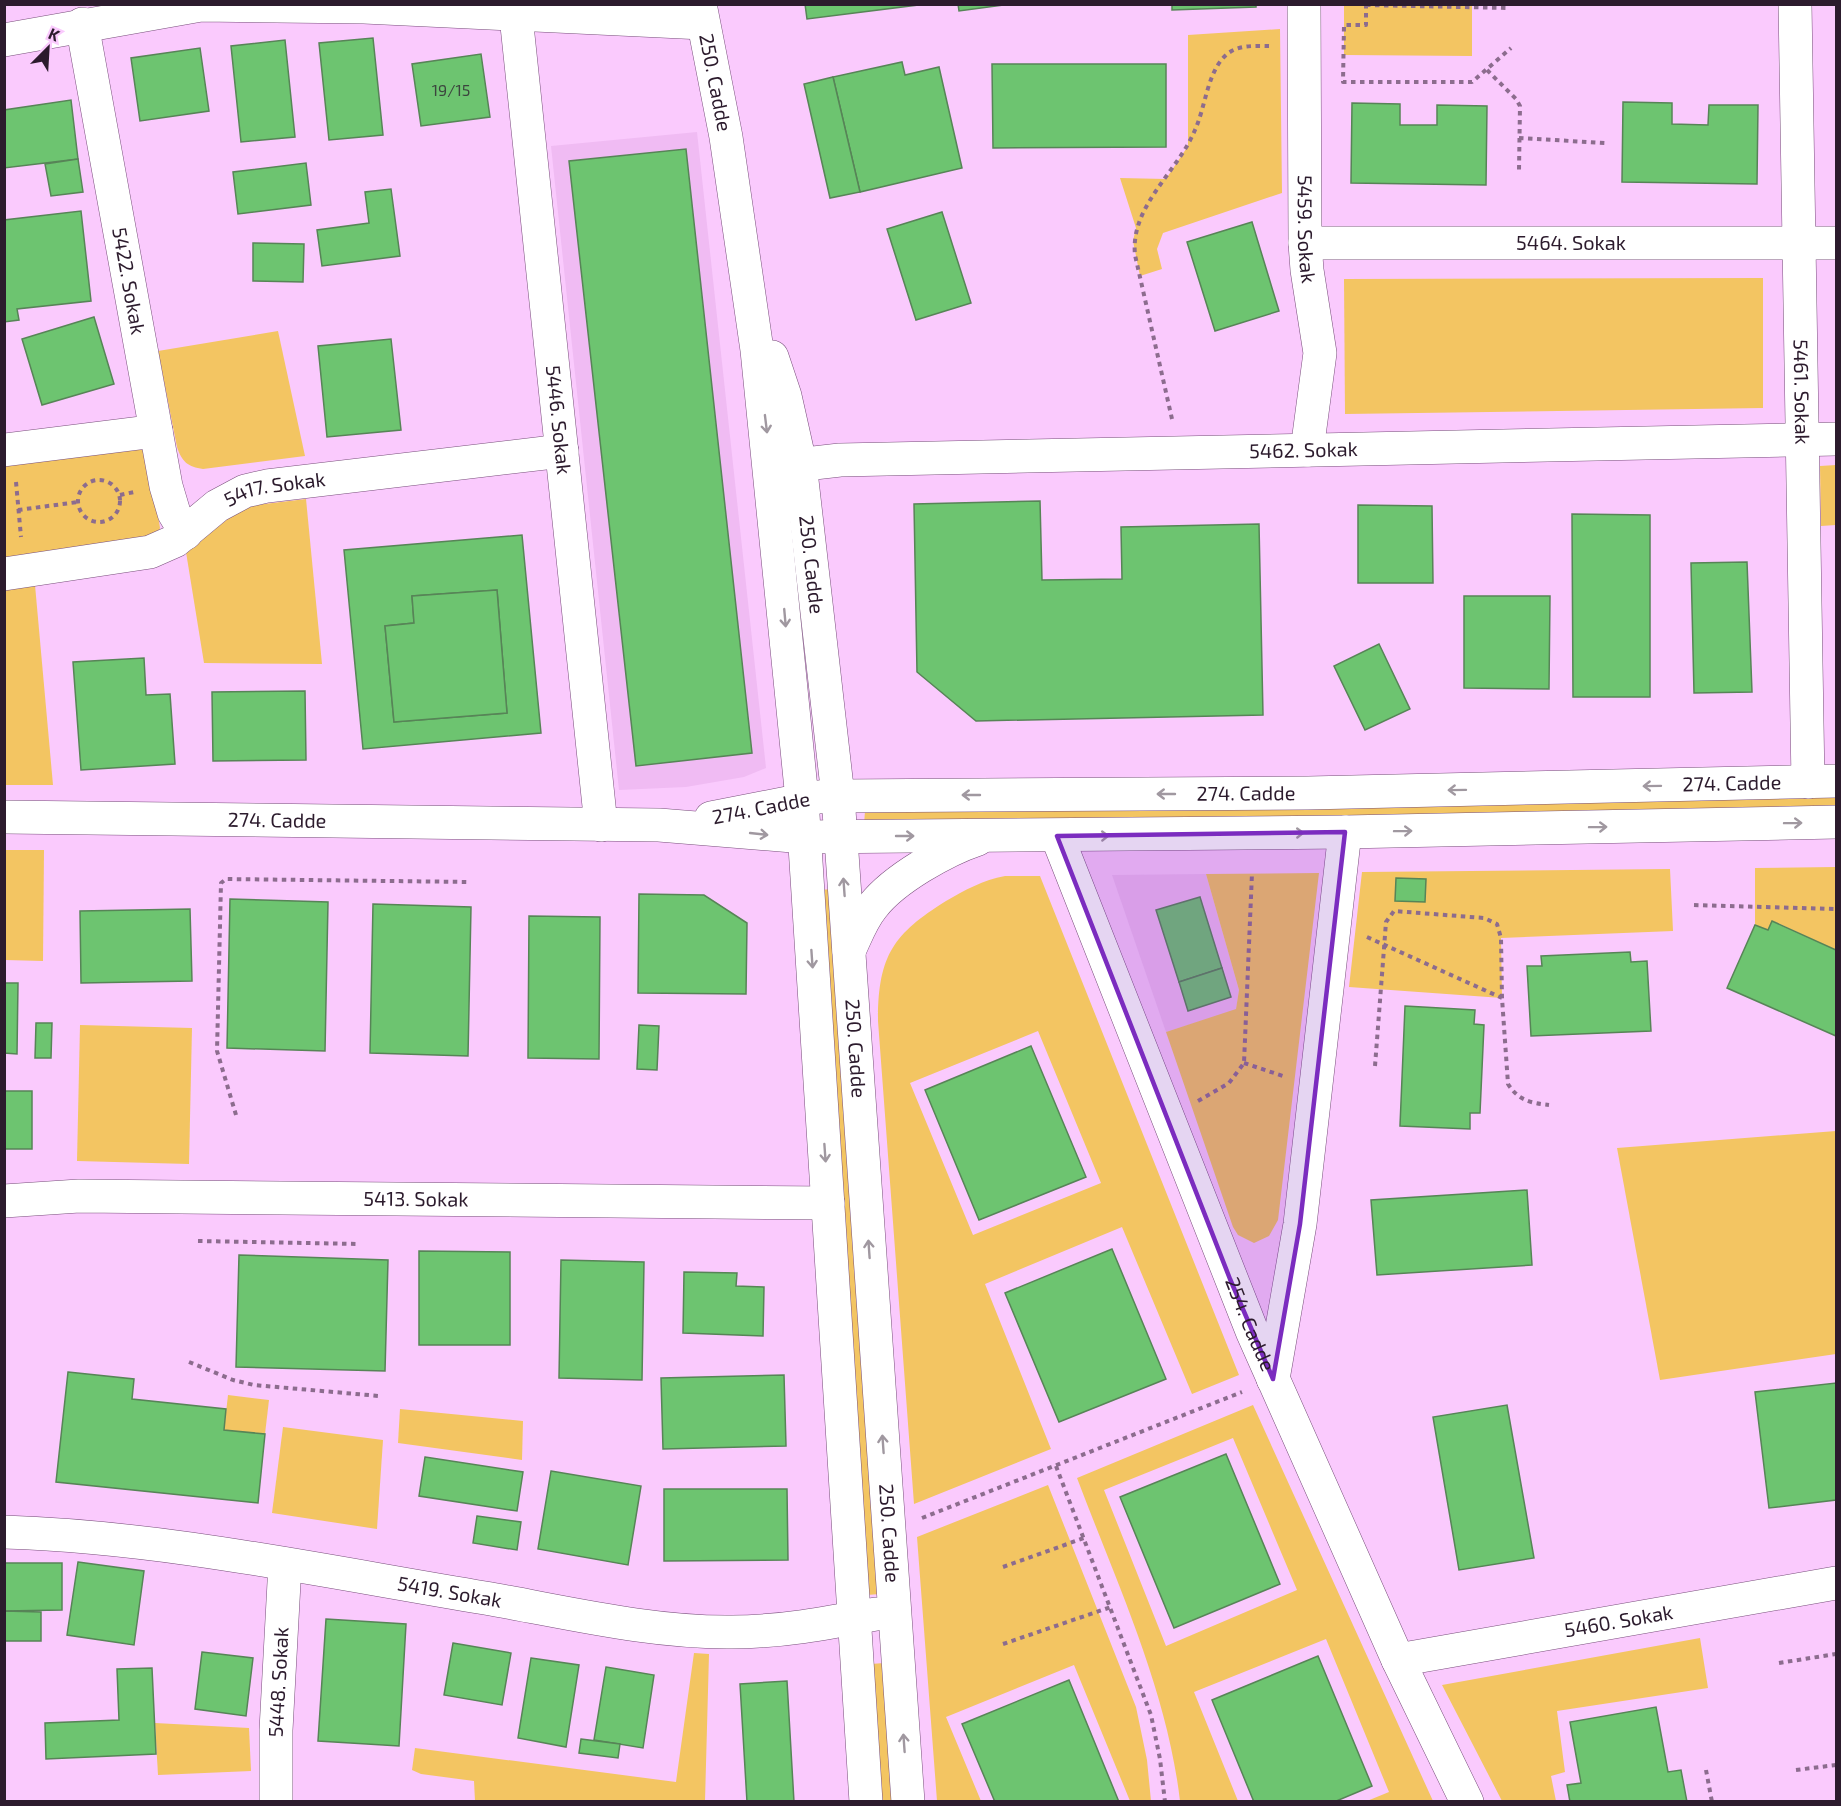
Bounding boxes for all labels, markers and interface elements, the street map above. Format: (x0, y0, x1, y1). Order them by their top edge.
north arrow (18, 18, 78, 78)
text: K (46, 23, 64, 45)
street label: 250. Cadde (695, 31, 738, 133)
house number: 19/15 (432, 80, 470, 99)
street label: 5459. Sokak (1294, 175, 1322, 285)
street label: 5422. Sokak (108, 225, 151, 336)
street label: 5464. Sokak (1516, 230, 1626, 254)
street label: 5461. Sokak (1790, 339, 1815, 445)
street label: 5446. Sokak (542, 364, 577, 476)
one-way arrow (760, 413, 771, 433)
street label: 5462. Sokak (1249, 436, 1358, 462)
street label: 5417. Sokak (219, 466, 327, 511)
street label: 250. Cadde (795, 514, 830, 615)
one-way arrow (780, 607, 791, 627)
street label: 274. Cadde (1682, 769, 1782, 795)
street label: 274. Cadde (1196, 780, 1295, 805)
one-way arrow (1643, 780, 1663, 791)
one-way arrow (1448, 785, 1468, 796)
street label: 274. Cadde (710, 786, 812, 829)
one-way arrow (1156, 788, 1176, 800)
one-way arrow (961, 789, 981, 801)
street label: 274. Cadde (227, 807, 327, 832)
one-way arrow (1783, 817, 1803, 829)
one-way arrow (1588, 821, 1608, 833)
one-way arrow (1393, 825, 1413, 837)
one-way arrow (1285, 827, 1305, 839)
one-way arrow (748, 829, 768, 840)
one-way arrow (895, 830, 915, 842)
one-way arrow (1090, 830, 1110, 841)
one-way arrow (838, 878, 849, 898)
one-way arrow (807, 948, 818, 968)
street label: 250. Cadde (841, 998, 872, 1099)
one-way arrow (819, 1143, 830, 1163)
street label: 5413. Sokak (363, 1186, 469, 1211)
one-way arrow (864, 1240, 875, 1260)
street label: 254. Cadde (1221, 1273, 1281, 1374)
one-way arrow (877, 1434, 888, 1454)
street label: 250. Cadde (875, 1483, 906, 1584)
street label: 5419. Sokak (396, 1570, 504, 1612)
street label: 5460. Sokak (1562, 1599, 1674, 1642)
street label: 5448. Sokak (263, 1626, 293, 1737)
one-way arrow (899, 1734, 910, 1754)

